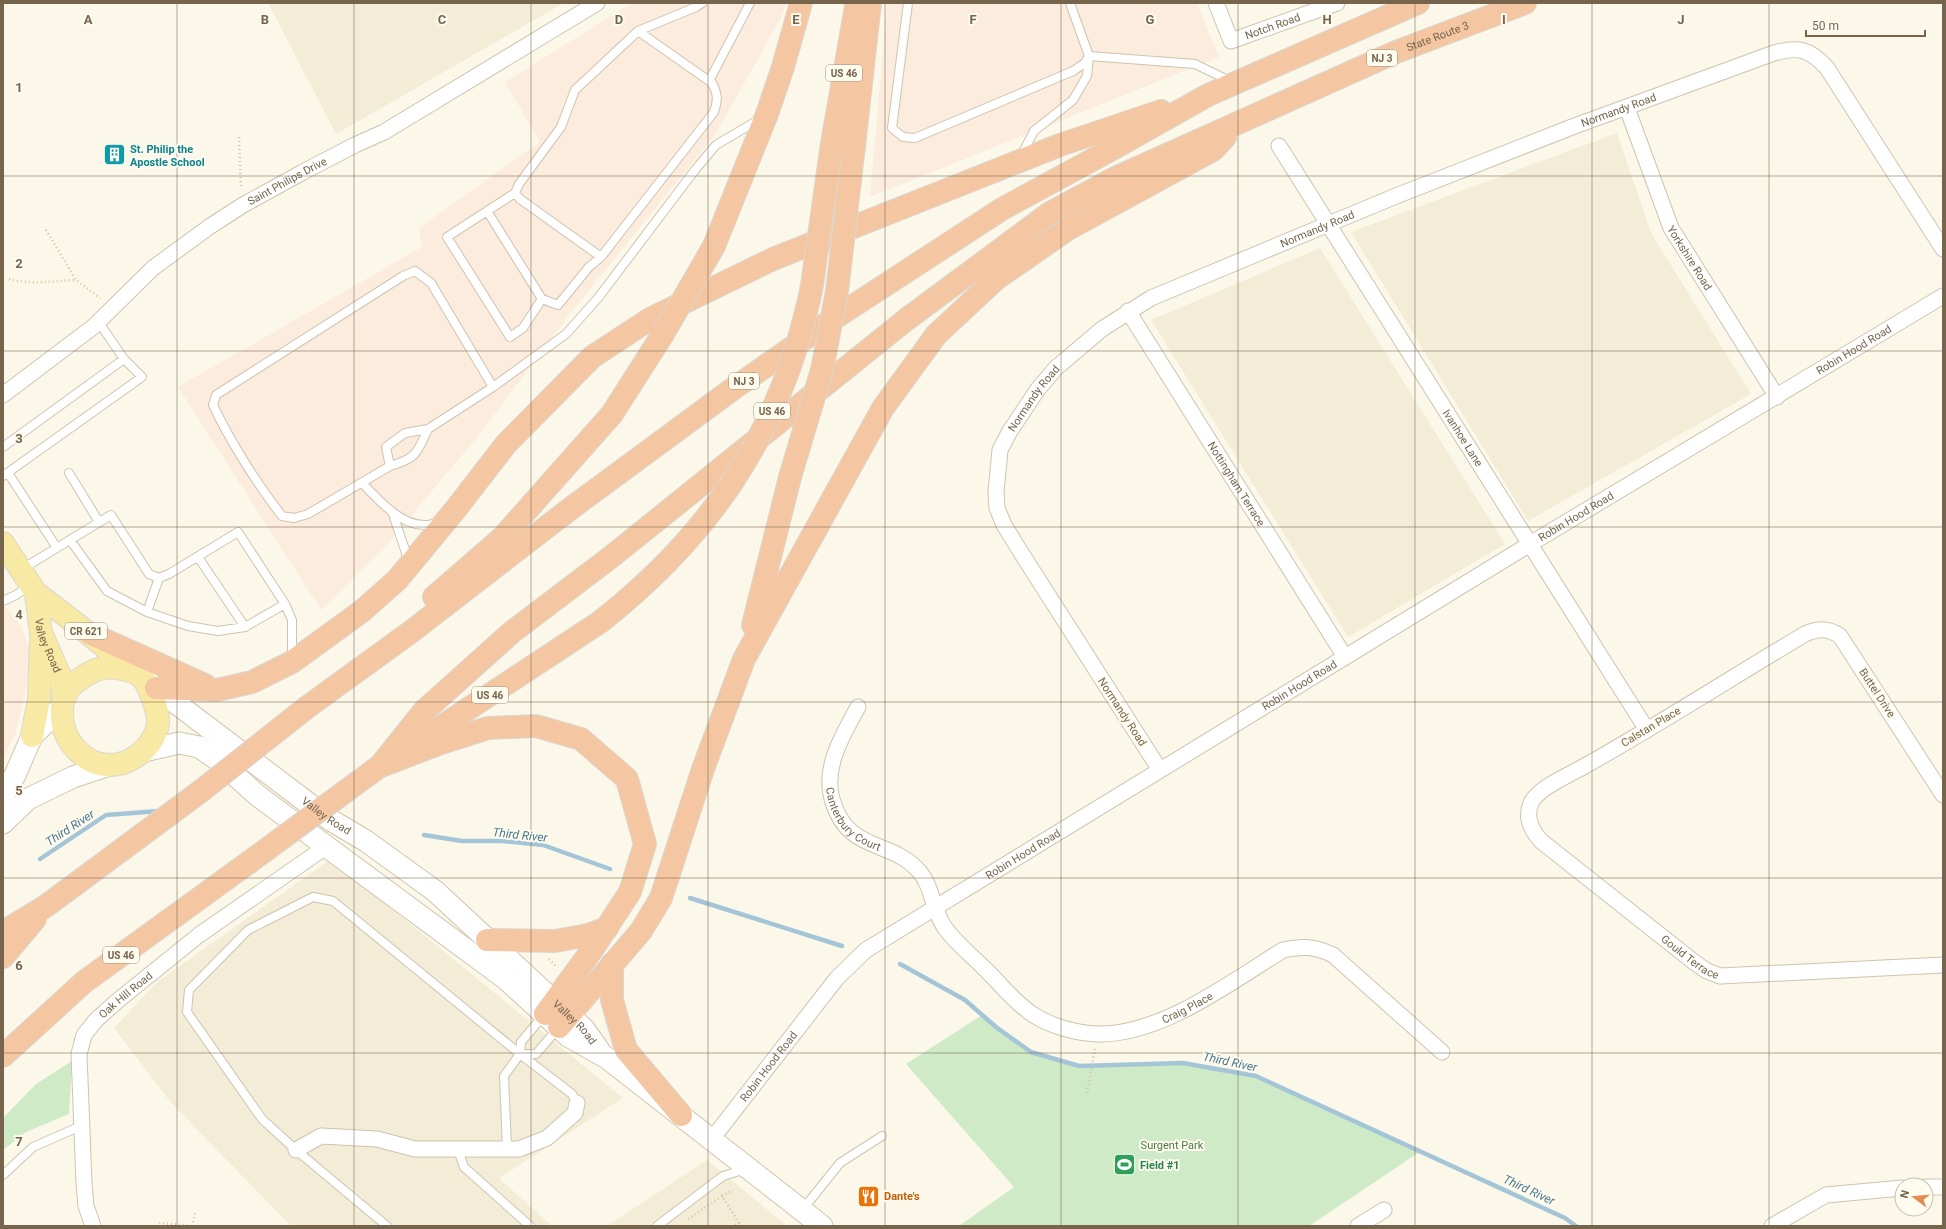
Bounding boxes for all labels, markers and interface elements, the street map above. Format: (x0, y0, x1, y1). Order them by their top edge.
street label: Notch Road (1243, 10, 1302, 42)
text: A (84, 12, 93, 27)
text: B (261, 12, 269, 27)
text: C (438, 12, 447, 27)
text: D (615, 12, 623, 27)
text: E (792, 12, 800, 27)
text: F (969, 12, 977, 27)
text: G (1146, 12, 1155, 27)
text: H (1322, 12, 1332, 27)
text: I (1502, 12, 1506, 27)
text: J (1677, 12, 1685, 27)
scale bar (1806, 12, 1925, 38)
street label: State Route 3 (1405, 18, 1471, 54)
text: 50 m (1812, 19, 1839, 33)
road number: NJ 3 (1367, 50, 1397, 66)
road number: US 46 (826, 65, 862, 81)
text: 1 (15, 80, 23, 95)
street label: Normandy Road (1579, 90, 1658, 130)
building icon: St. Philip the Apostle School (101, 142, 127, 168)
place label: St. Philip the Apostle School (130, 143, 205, 169)
street label: Saint Philips Drive (245, 154, 329, 208)
street label: Normandy Road (1278, 208, 1356, 250)
street label: Yorkshire Road (1665, 223, 1715, 293)
text: 2 (15, 256, 23, 271)
street label: Robin Hood Road (1814, 322, 1894, 377)
street label: Normandy Road (1005, 362, 1062, 434)
road number: NJ 3 (729, 373, 759, 389)
road number: US 46 (754, 403, 790, 419)
street label: Ivanhoe Lane (1440, 407, 1486, 469)
text: 3 (15, 431, 23, 446)
street label: Nottingham Terrace (1205, 439, 1268, 529)
street label: Robin Hood Road (1536, 489, 1616, 544)
text: 4 (15, 607, 23, 622)
street label: Valley Road (33, 618, 64, 674)
road number: CR 621 (65, 623, 107, 639)
street label: Robin Hood Road (1259, 657, 1339, 713)
street label: Buttel Drive (1856, 666, 1898, 720)
street label: Normandy Road (1095, 675, 1149, 749)
road number: US 46 (472, 687, 508, 703)
street label: Calstan Place (1619, 704, 1683, 750)
text: 5 (15, 783, 23, 798)
street label: Canterbury Court (823, 786, 883, 853)
street label: Valley Road (299, 794, 353, 837)
water label: Third River (43, 807, 98, 849)
water label: Third River (492, 825, 549, 845)
street label: Robin Hood Road (983, 826, 1063, 882)
street label: Gould Terrace (1659, 932, 1721, 982)
road number: US 46 (103, 947, 139, 963)
text: 6 (15, 958, 23, 973)
street label: Oak Hill Road (96, 969, 155, 1021)
street label: Craig Place (1160, 989, 1215, 1026)
street label: Valley Road (550, 997, 599, 1047)
street label: Robin Hood Road (737, 1029, 800, 1104)
water label: Third River (1202, 1049, 1259, 1075)
text: 7 (15, 1134, 23, 1149)
park label: Surgent Park (1141, 1139, 1204, 1152)
sports icon: Field #1 (1112, 1152, 1138, 1178)
place label: Field #1 (1140, 1159, 1180, 1172)
water label: Third River (1501, 1172, 1558, 1208)
north arrow (1894, 1177, 1934, 1217)
restaurant icon: Dante's (855, 1183, 881, 1209)
text: N (1898, 1189, 1912, 1200)
place label: Dante's (884, 1190, 920, 1203)

